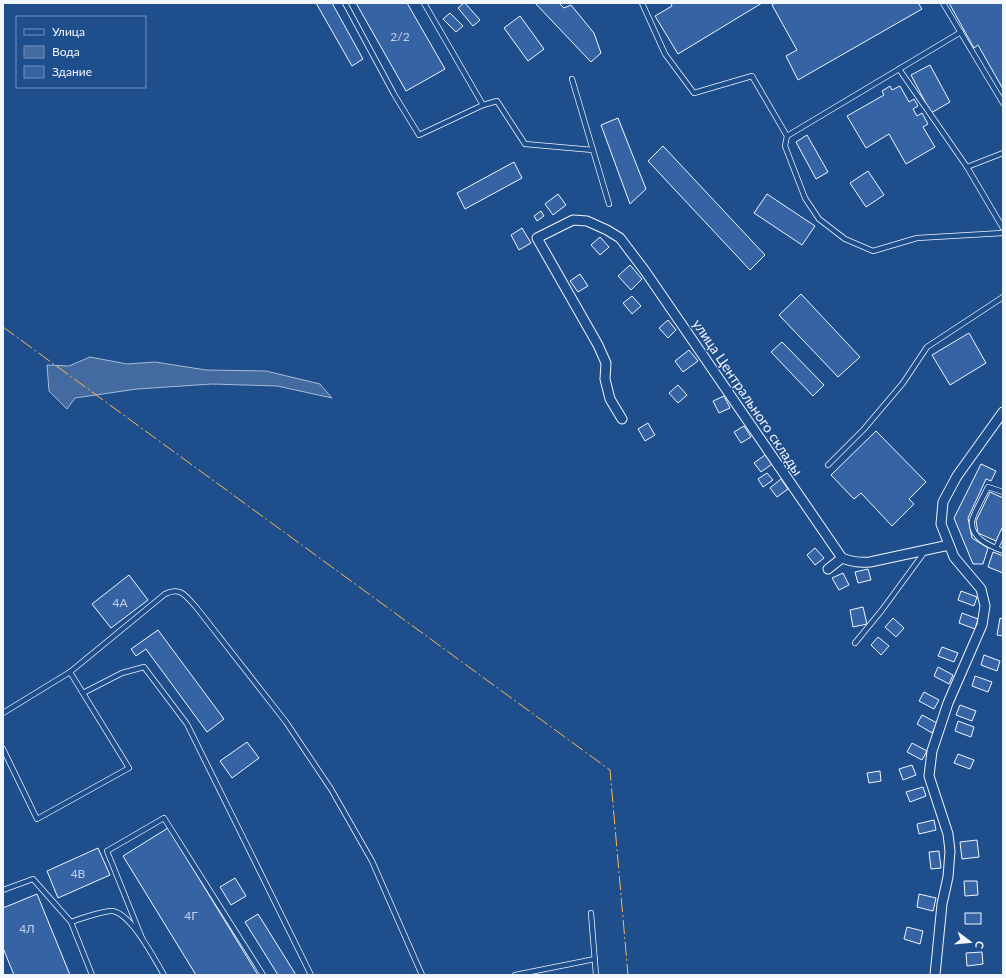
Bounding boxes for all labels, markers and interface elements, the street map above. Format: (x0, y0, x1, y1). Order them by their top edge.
legend (16, 16, 146, 88)
text: Улица (52, 24, 85, 39)
house number: 2/2 (390, 29, 410, 44)
text: Вода (52, 44, 80, 59)
text: Здание (52, 64, 92, 79)
street label: улица Центрального склады (689, 316, 807, 478)
house number: 4А (112, 595, 128, 610)
house number: 4В (71, 866, 86, 881)
house number: 4Г (184, 908, 198, 923)
house number: 4Л (19, 921, 35, 936)
north arrow (950, 922, 990, 962)
text: С (973, 940, 987, 951)

